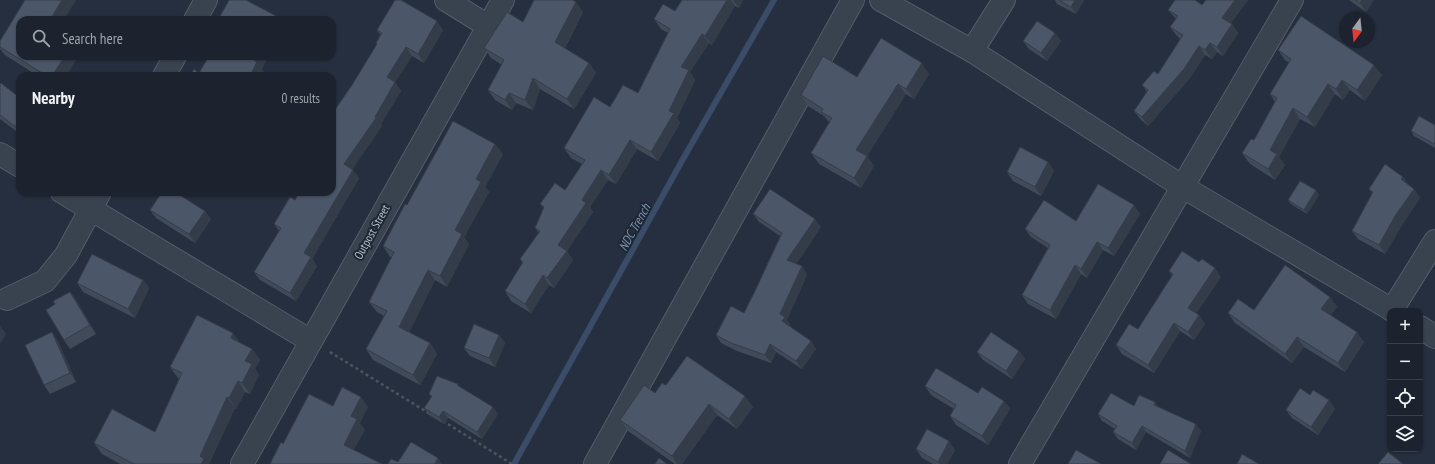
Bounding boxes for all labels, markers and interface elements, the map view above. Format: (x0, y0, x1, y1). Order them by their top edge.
north arrow (1339, 12, 1375, 48)
search box (16, 16, 336, 60)
icon: search (30, 27, 52, 49)
text: Search here (62, 29, 123, 48)
text: Nearby (32, 87, 75, 109)
text: 0 results (281, 90, 320, 107)
water label: NDC Trench (615, 199, 655, 254)
street label: Outpost Street (350, 201, 393, 262)
map controls (1387, 308, 1423, 452)
button: + (1387, 308, 1423, 344)
button: − (1387, 344, 1423, 380)
button: locate (1387, 380, 1423, 416)
button: layers (1387, 416, 1423, 452)

